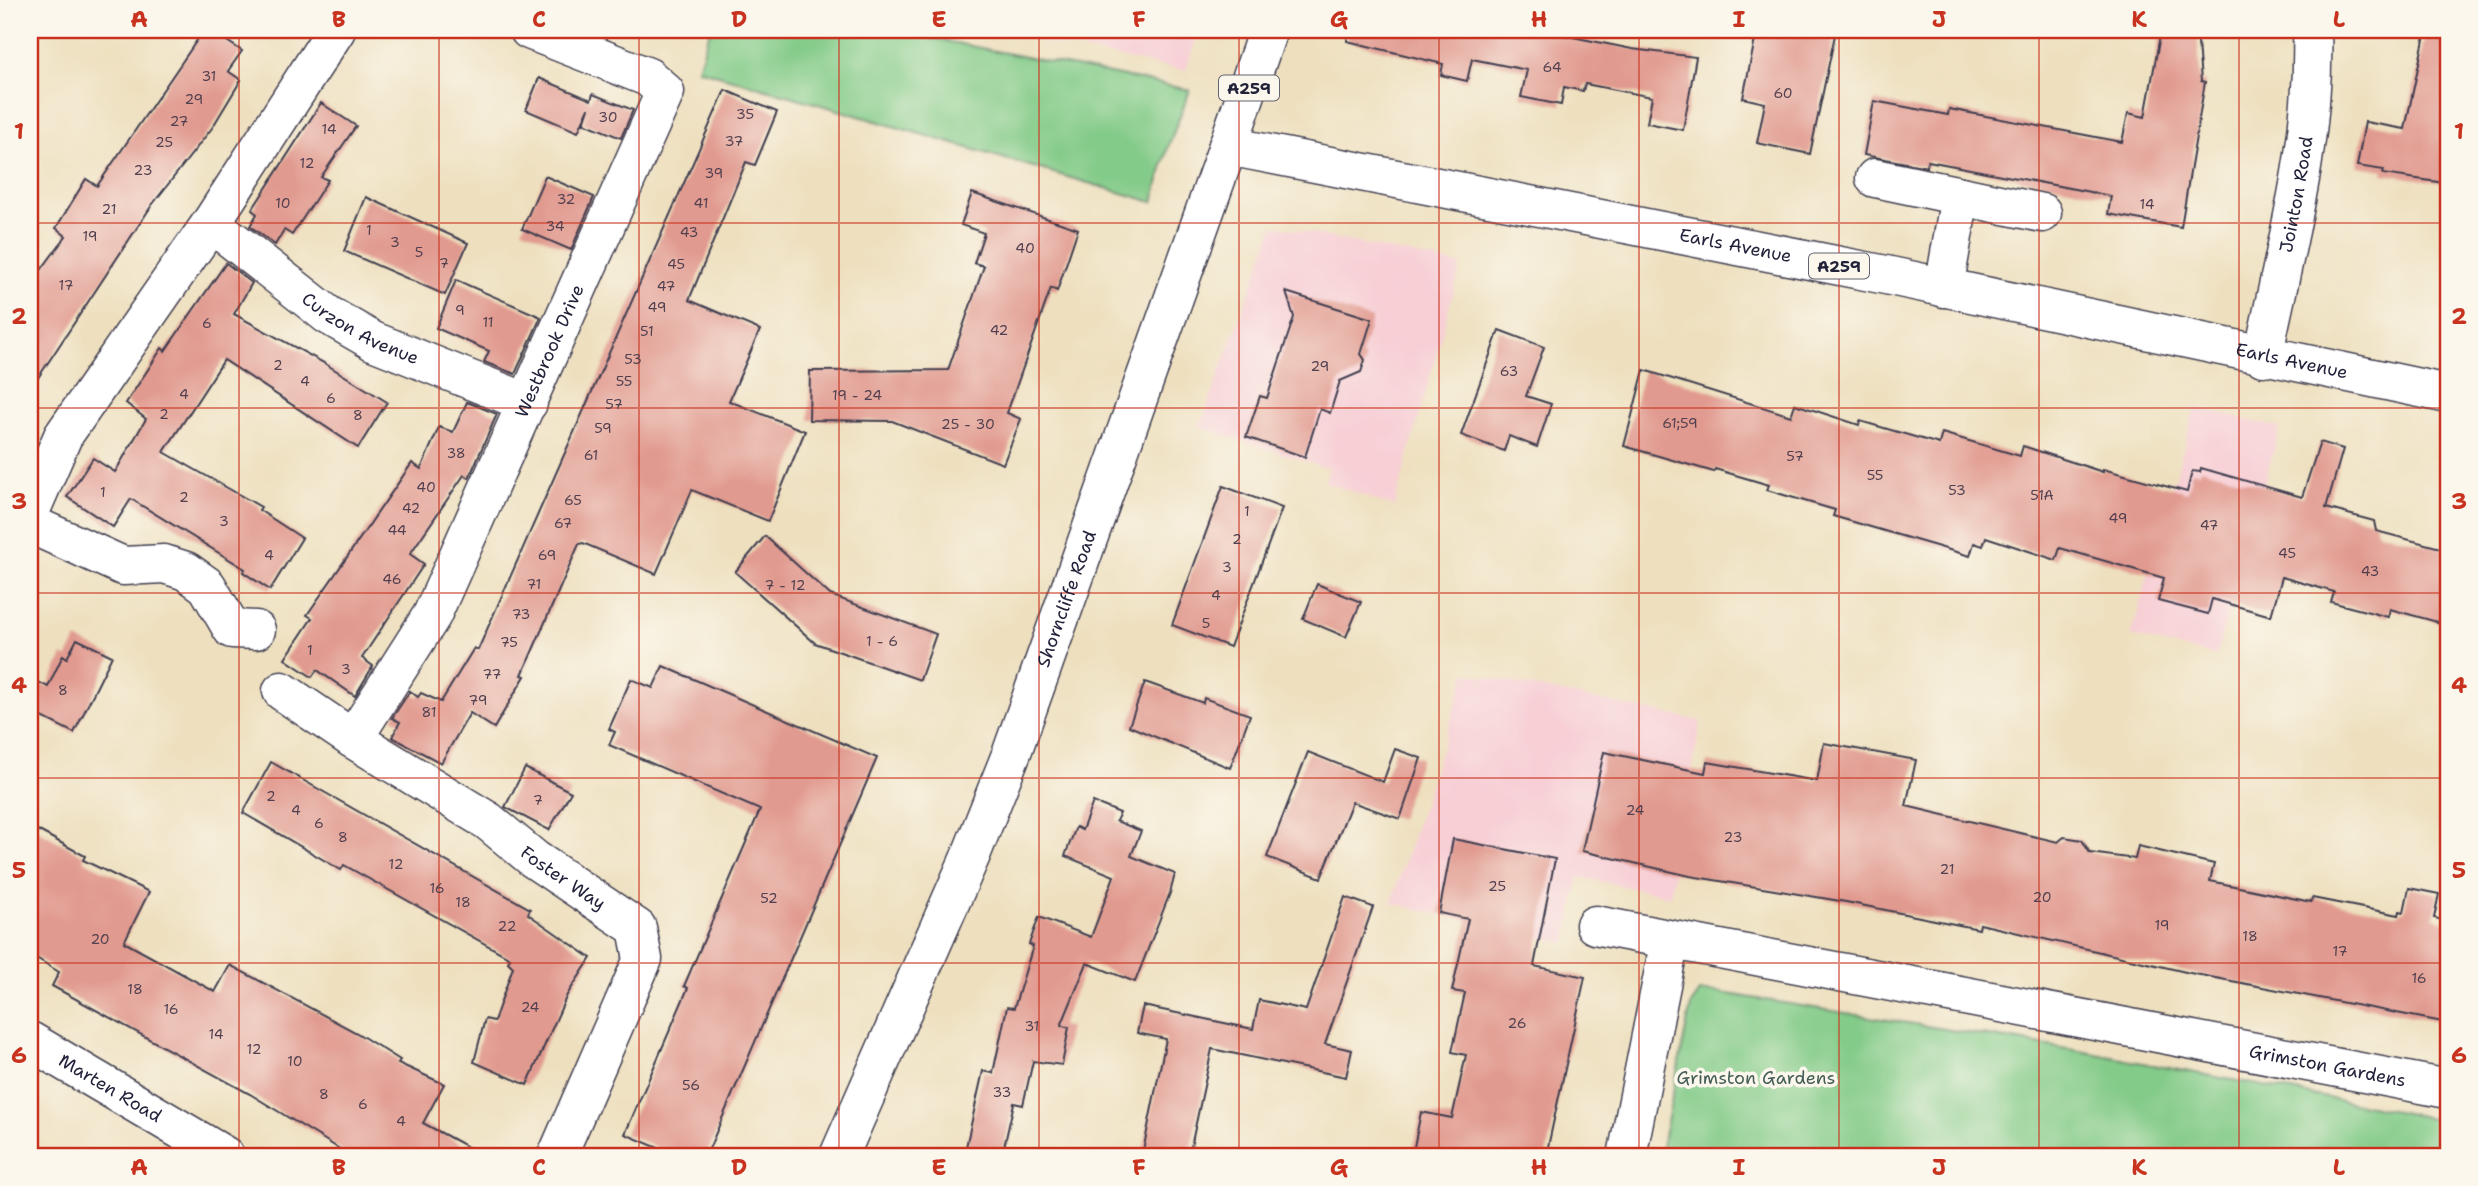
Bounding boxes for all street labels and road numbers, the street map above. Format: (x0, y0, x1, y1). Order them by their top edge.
road number: A259 (1219, 76, 1279, 100)
street label: Jointon Road (2274, 135, 2318, 255)
street label: Earls Avenue (1677, 223, 1794, 268)
road number: A259 (1809, 254, 1869, 278)
street label: Westbrook Drive (509, 281, 590, 421)
street label: Curzon Avenue (297, 287, 422, 370)
street label: Earls Avenue (2234, 337, 2350, 384)
street label: Shorncliffe Road (1031, 527, 1102, 671)
street label: Foster Way (515, 841, 610, 916)
street label: Grimston Gardens (2247, 1039, 2408, 1093)
street label: Marten Road (54, 1048, 166, 1128)

